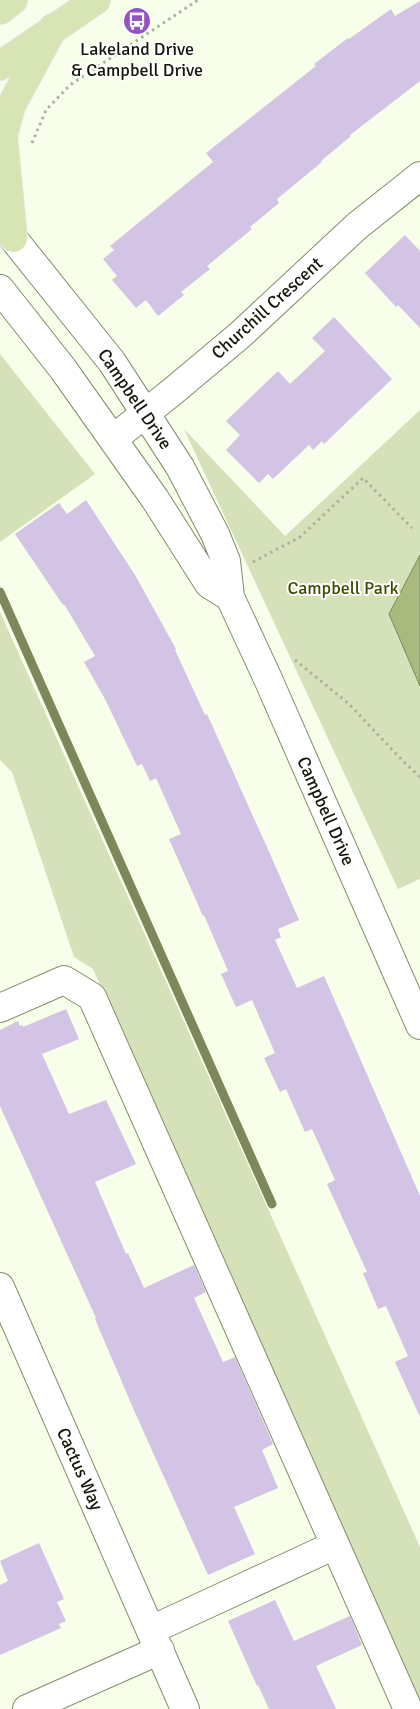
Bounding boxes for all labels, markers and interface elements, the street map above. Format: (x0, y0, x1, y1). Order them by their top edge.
bus stop icon: Lakeland Drive & Campbell Drive (122, 6, 152, 36)
place label: Lakeland Drive & Campbell Drive (71, 38, 203, 81)
street label: Churchill Crescent (207, 252, 327, 364)
street label: Campbell Drive (93, 344, 177, 454)
park label: Campbell Park (287, 577, 399, 599)
street label: Campbell Drive (292, 753, 360, 869)
street label: Cactus Way (52, 1424, 108, 1514)

